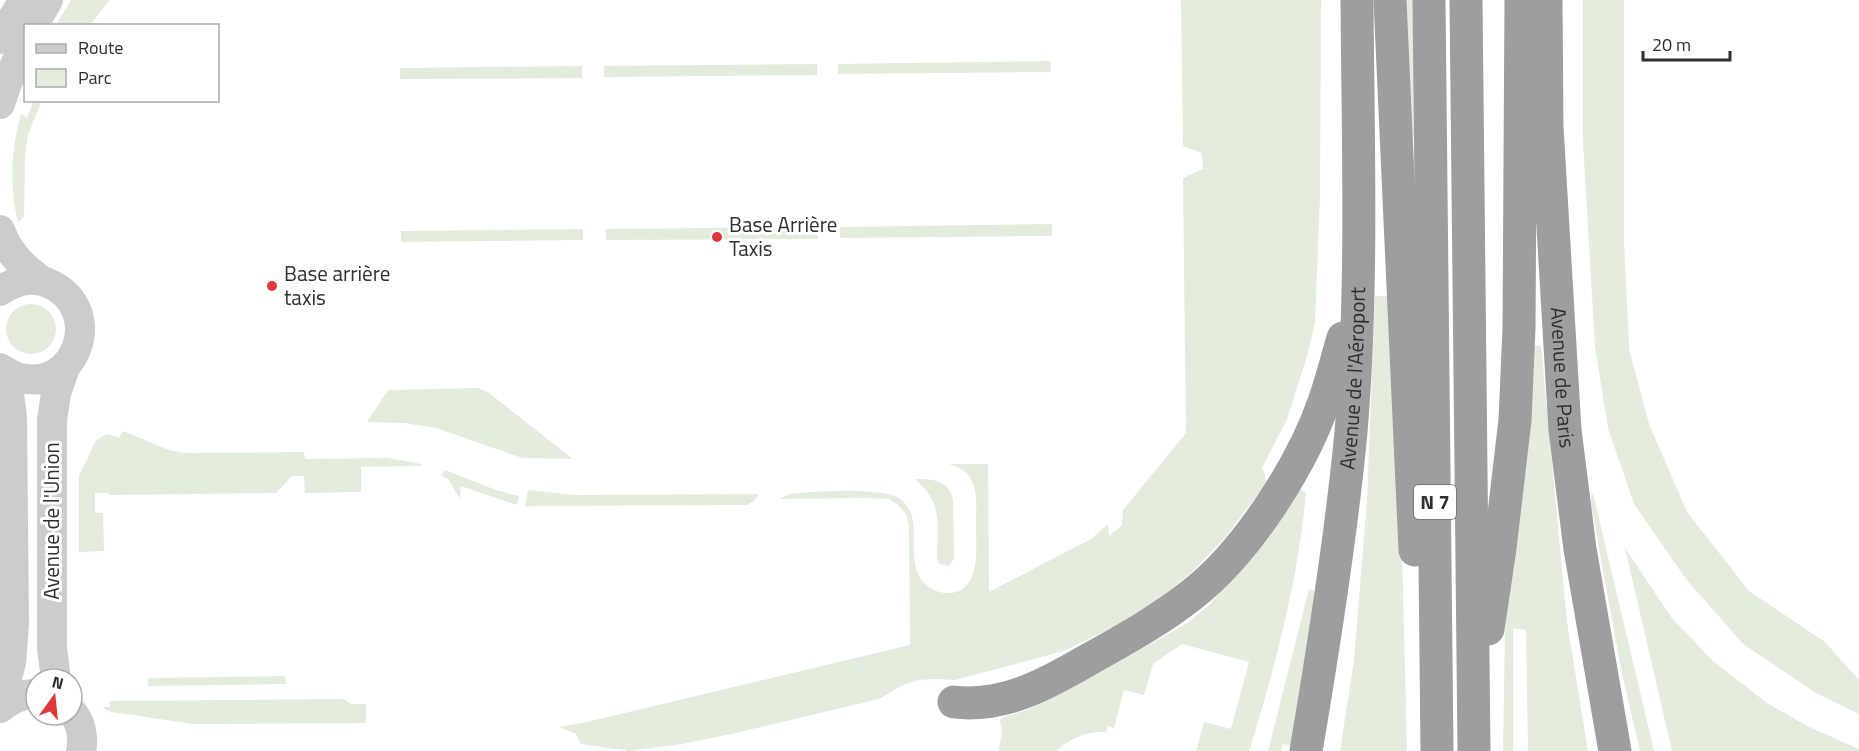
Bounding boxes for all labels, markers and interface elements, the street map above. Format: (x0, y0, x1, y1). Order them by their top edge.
legend (24, 24, 219, 102)
scale bar (1643, 24, 1730, 62)
text: 20 m (1652, 31, 1691, 58)
text: Route (78, 34, 123, 61)
text: Parc (78, 64, 112, 91)
place label: Base Arrière Taxis (729, 208, 837, 264)
marker: Base Arrière Taxis (710, 230, 724, 244)
place label: Base arrière taxis (284, 257, 390, 313)
marker: Base arrière taxis (265, 279, 279, 293)
street label: Avenue de l'Aéroport (1330, 286, 1373, 471)
street label: Avenue de Paris (1543, 306, 1584, 450)
street label: Avenue de l'Union (35, 442, 67, 600)
road number: N 7 (1414, 485, 1456, 519)
north arrow (24, 667, 84, 727)
text: N (49, 669, 66, 696)

